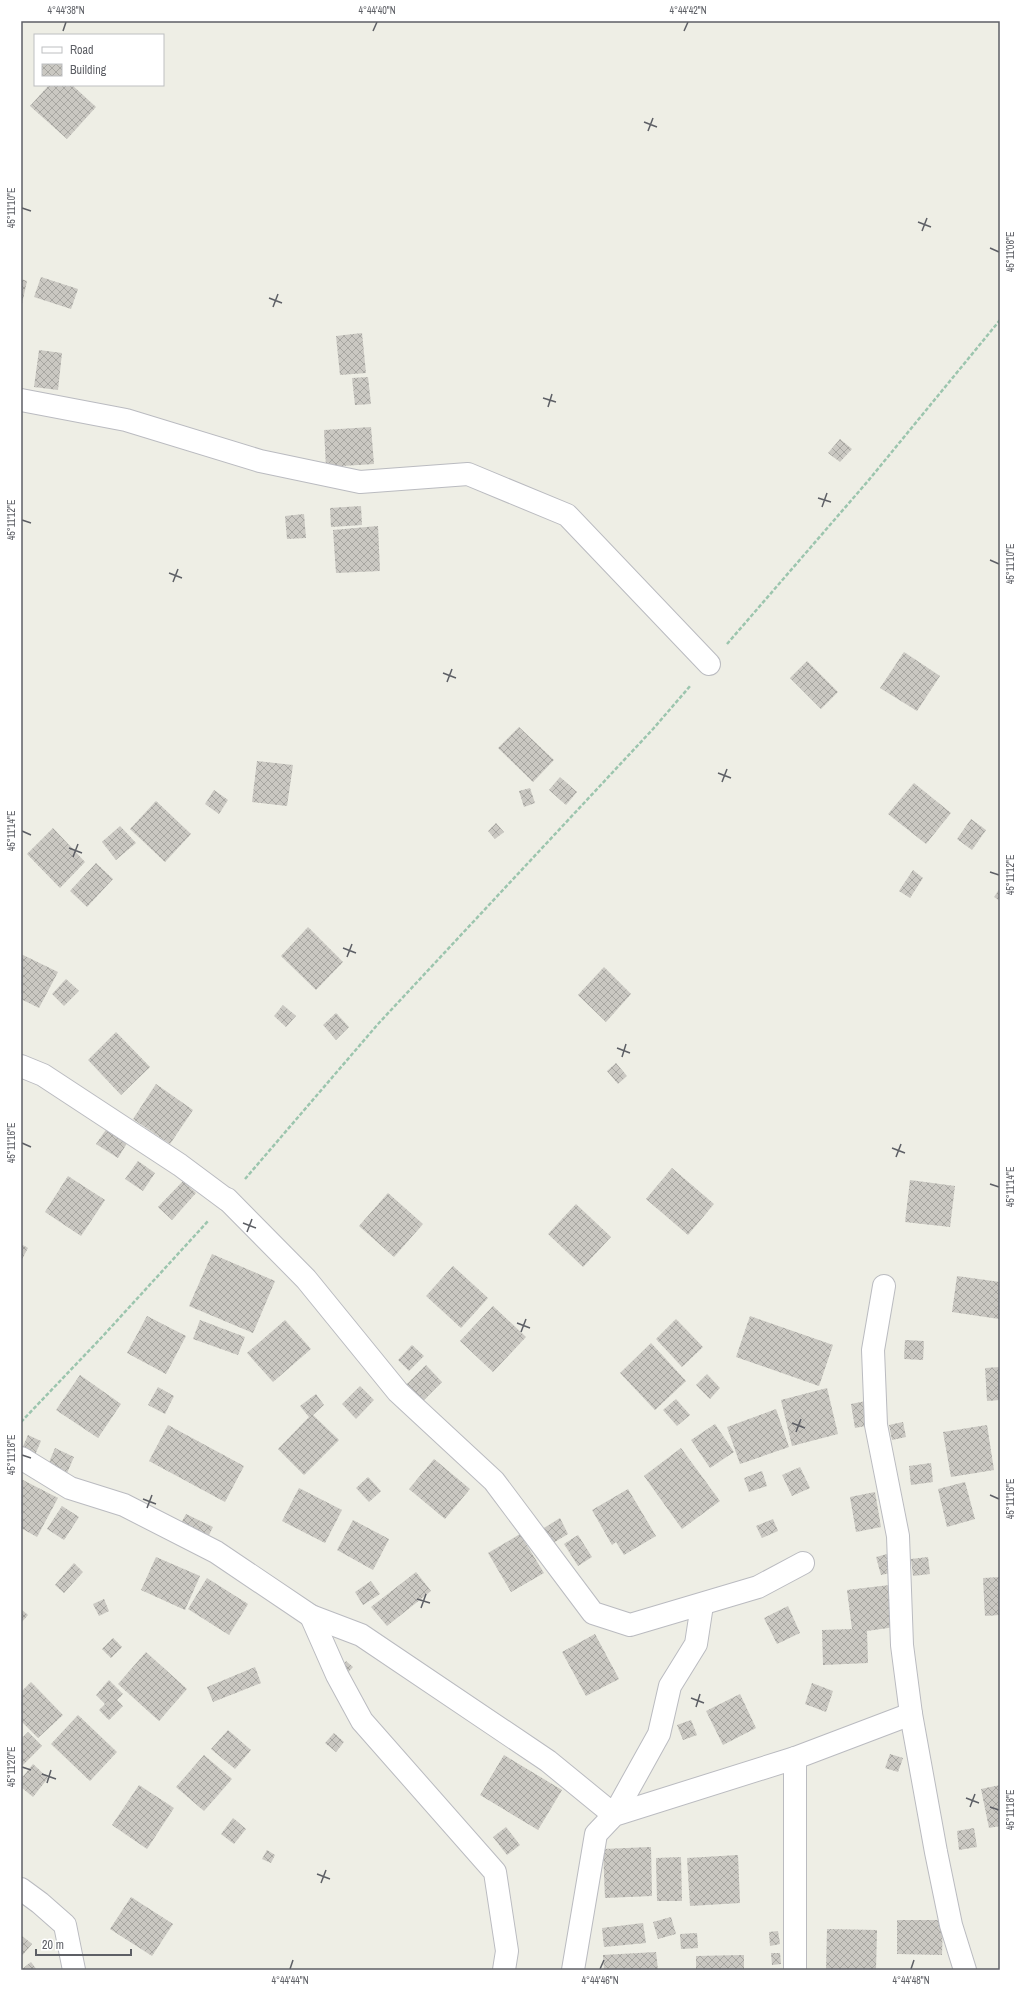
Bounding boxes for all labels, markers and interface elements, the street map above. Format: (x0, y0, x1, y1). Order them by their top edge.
text: 4°44'38"N (47, 4, 85, 17)
text: 4°44'40"N (358, 4, 396, 17)
text: 4°44'42"N (669, 4, 707, 17)
legend (34, 34, 164, 86)
text: Road (70, 42, 94, 58)
text: Building (70, 62, 107, 78)
text: 45°11'10"E (5, 188, 18, 228)
text: 45°11'08"E (1004, 232, 1017, 272)
text: 45°11'12"E (5, 500, 18, 540)
text: 45°11'10"E (1004, 544, 1017, 584)
text: 45°11'14"E (5, 811, 18, 851)
text: 45°11'12"E (1004, 855, 1017, 895)
text: 45°11'16"E (5, 1123, 18, 1163)
text: 45°11'14"E (1004, 1167, 1017, 1207)
text: 45°11'18"E (5, 1435, 18, 1475)
text: 45°11'16"E (1004, 1479, 1017, 1519)
text: 45°11'20"E (5, 1747, 18, 1787)
text: 45°11'18"E (1004, 1790, 1017, 1830)
scale bar (36, 1931, 131, 1957)
text: 20 m (42, 1937, 64, 1953)
text: 4°44'44"N (271, 1974, 309, 1987)
text: 4°44'46"N (581, 1974, 619, 1987)
text: 4°44'48"N (892, 1974, 930, 1987)

